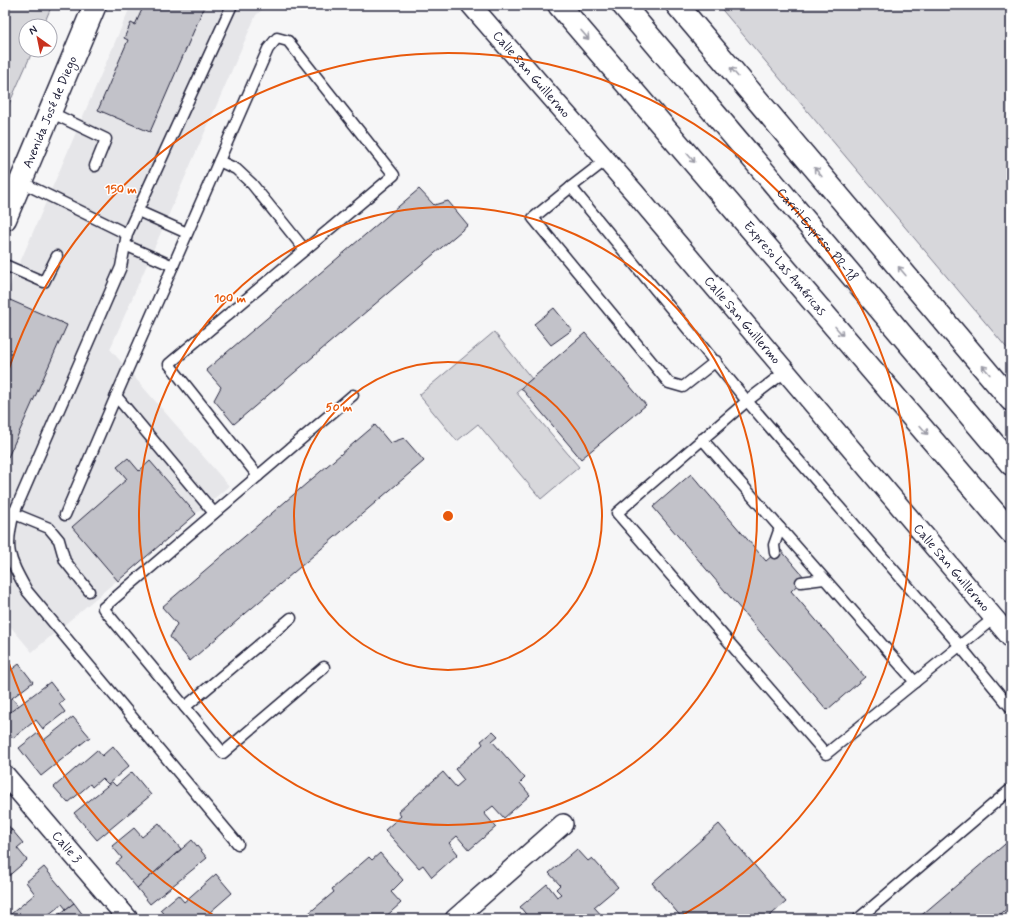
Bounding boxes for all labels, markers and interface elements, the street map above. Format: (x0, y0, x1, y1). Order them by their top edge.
north arrow (18, 18, 58, 58)
text: N (26, 23, 40, 38)
street label: Calle San Guillermo (489, 27, 574, 122)
one-way arrow (580, 29, 589, 40)
street label: Avenida José de Diego (19, 53, 81, 171)
one-way arrow (729, 67, 738, 78)
one-way arrow (686, 153, 695, 163)
one-way arrow (813, 166, 822, 177)
text: 150 m (105, 182, 137, 198)
street label: Carril Expreso PR-18 (773, 185, 862, 285)
street label: Expreso Las Américas (740, 218, 830, 319)
one-way arrow (897, 265, 906, 276)
street label: Calle San Guillermo (700, 273, 785, 368)
text: 100 m (214, 291, 247, 307)
one-way arrow (835, 326, 844, 336)
one-way arrow (981, 365, 990, 375)
text: 50 m (326, 400, 353, 416)
one-way arrow (919, 425, 928, 435)
centre of rings (441, 509, 455, 523)
street label: Calle San Guillermo (910, 520, 994, 616)
street label: Calle 3 (48, 827, 85, 867)

